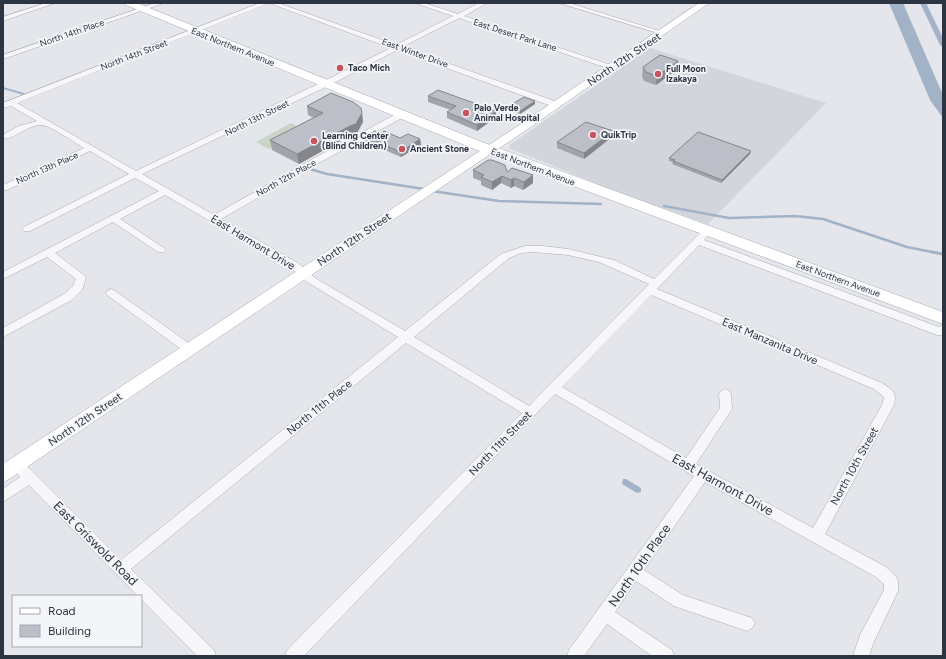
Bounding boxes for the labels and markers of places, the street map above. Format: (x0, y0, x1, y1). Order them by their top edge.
place label: Taco Mich (348, 62, 390, 73)
marker: Taco Mich (335, 63, 345, 73)
place label: Full Moon Izakaya (666, 63, 706, 84)
marker: Full Moon Izakaya (653, 69, 663, 79)
place label: Palo Verde Animal Hospital (474, 102, 539, 123)
marker: Palo Verde Animal Hospital (461, 108, 471, 118)
place label: QuikTrip (601, 129, 637, 140)
place label: Learning Center (Blind Children) (322, 130, 389, 151)
marker: QuikTrip (588, 130, 598, 140)
marker: Learning Center (Blind Children) (309, 136, 319, 146)
place label: Ancient Stone (410, 143, 469, 154)
marker: Ancient Stone (397, 144, 407, 154)

